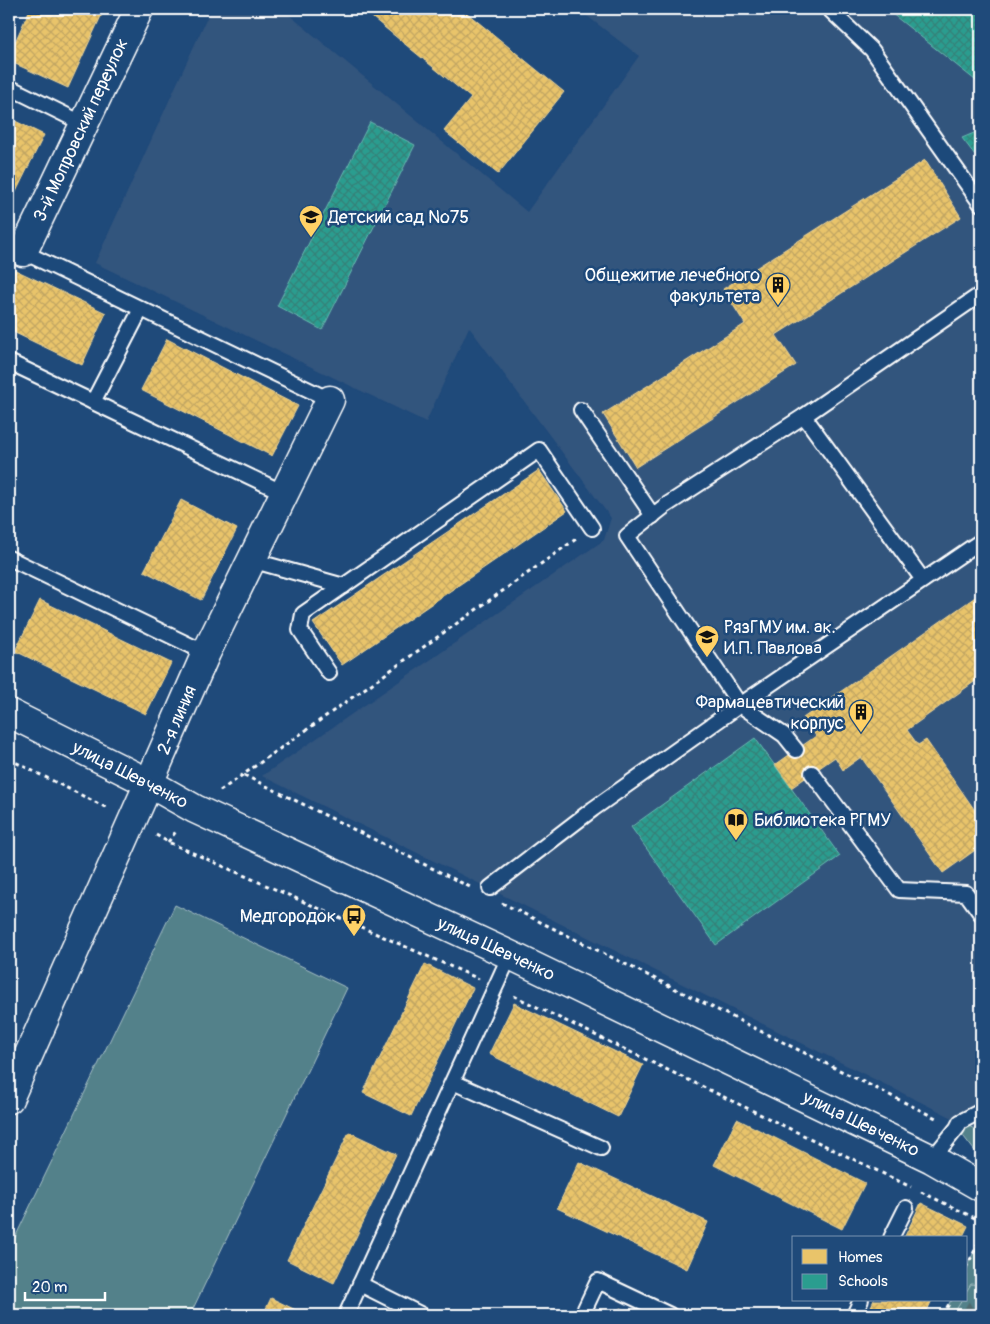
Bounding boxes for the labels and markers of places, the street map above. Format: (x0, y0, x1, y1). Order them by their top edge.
school or university icon: Детский сад №75 (298, 204, 324, 238)
place label: Детский сад №75 (327, 206, 469, 229)
place label: Общежитие лечебного факультета (584, 264, 760, 308)
building icon: Общежитие лечебного факультета (765, 272, 791, 306)
place label: РязГМУ им. ак. И.П. Павлова (724, 616, 836, 660)
school or university icon: РязГМУ им. ак. И.П. Павлова (694, 624, 720, 658)
place label: Фармацевтический корпус (696, 691, 844, 735)
building icon: Фармацевтический корпус (848, 699, 874, 733)
library icon: Библиотека РГМУ (723, 807, 749, 841)
place label: Библиотека РГМУ (754, 809, 891, 832)
bus stop icon: Медгородок (341, 903, 367, 937)
place label: Медгородок (240, 905, 336, 928)

